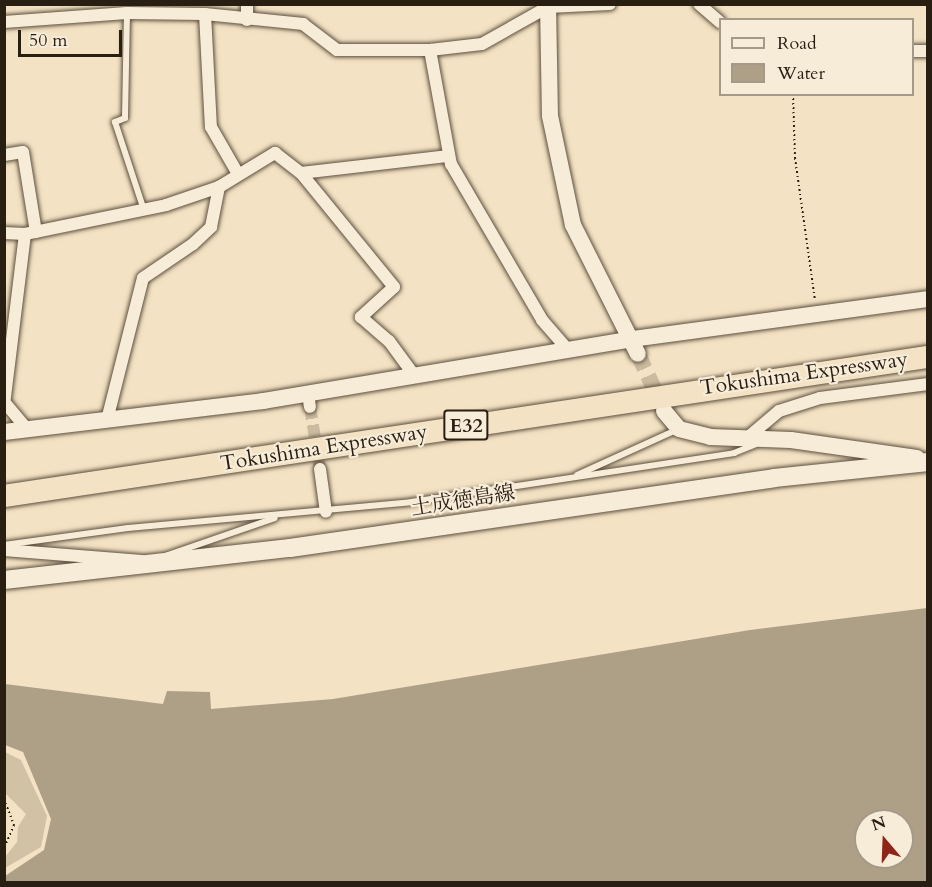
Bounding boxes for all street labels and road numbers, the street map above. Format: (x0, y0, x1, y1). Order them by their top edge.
street label: Tokushima Expressway (699, 347, 909, 401)
road number: E32 (442, 408, 490, 442)
street label: Tokushima Expressway (219, 419, 429, 477)
street label: 土成徳島線 (409, 480, 517, 522)

